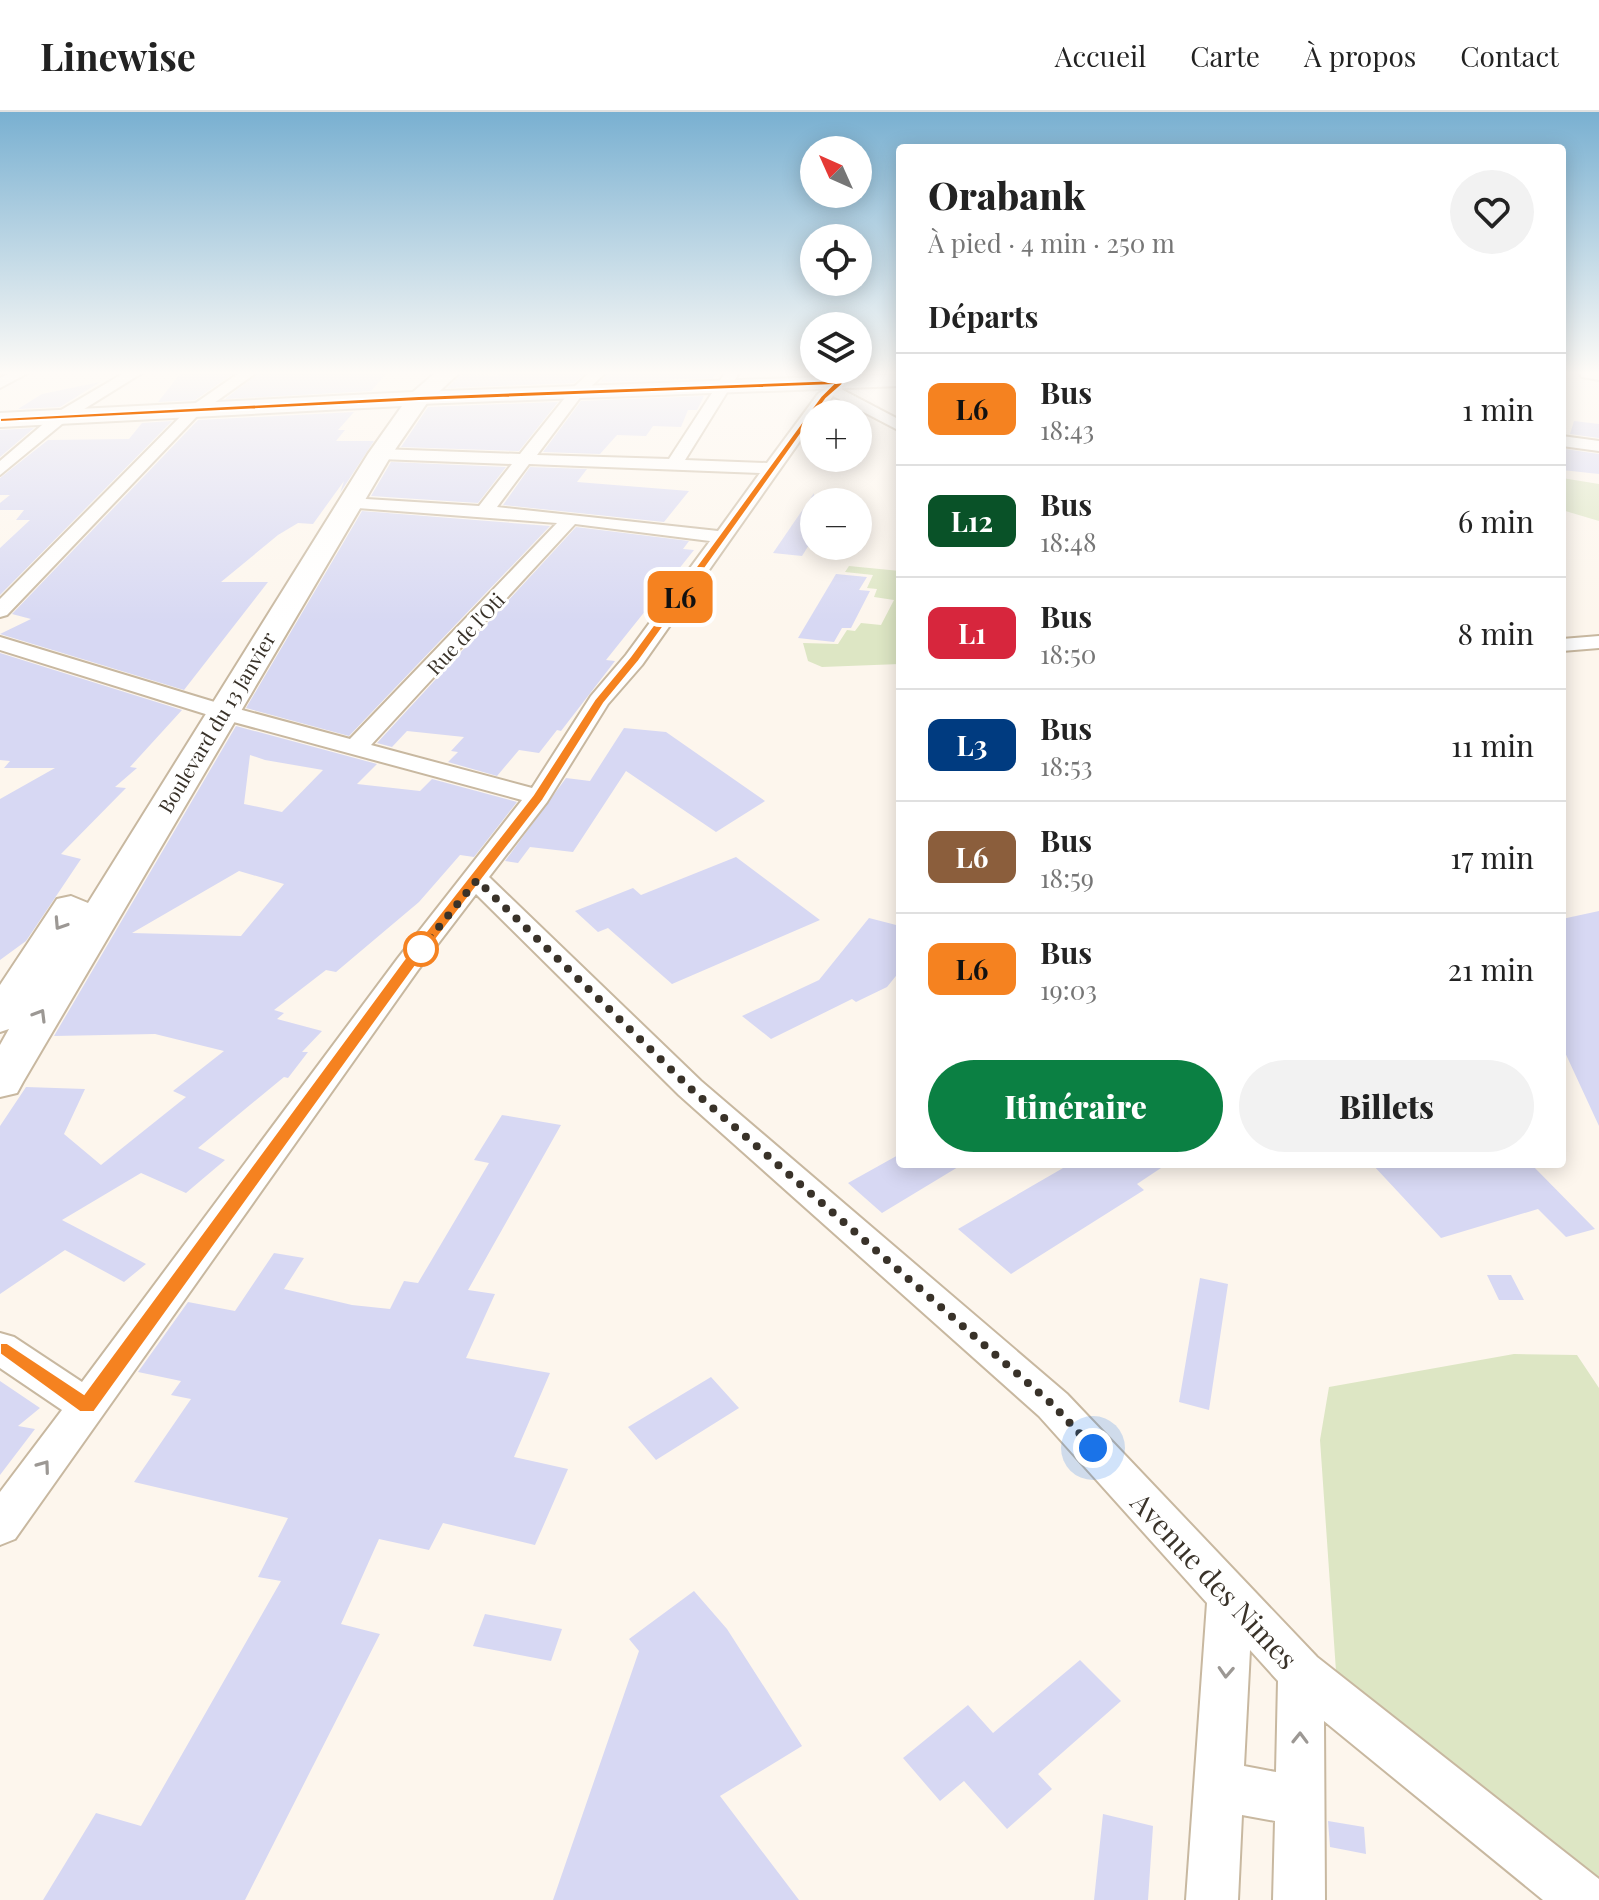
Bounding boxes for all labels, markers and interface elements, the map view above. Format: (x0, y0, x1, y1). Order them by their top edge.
text: Linewise (40, 30, 196, 81)
text: Accueil (1055, 37, 1146, 74)
text: Carte (1190, 37, 1260, 74)
text: À propos (1304, 37, 1416, 74)
text: Contact (1460, 37, 1559, 74)
north arrow (800, 136, 872, 208)
map controls (800, 136, 872, 560)
text: Orabank (928, 169, 1085, 220)
button: heart (1450, 170, 1534, 254)
button: locate (800, 224, 872, 296)
text: À pied · 4 min · 250 m (928, 225, 1175, 260)
text: Départs (928, 296, 1038, 336)
button: layers (800, 312, 872, 384)
text: Bus (1040, 372, 1092, 412)
text: 1 min (1462, 389, 1534, 429)
text: L6 (956, 390, 988, 427)
button: + (800, 400, 872, 472)
text: 18:43 (1040, 412, 1094, 447)
text: Bus (1040, 484, 1092, 524)
button: − (800, 488, 872, 560)
text: 6 min (1458, 501, 1534, 541)
text: L12 (951, 502, 993, 539)
text: 18:48 (1040, 524, 1096, 559)
line badge: L6 (644, 571, 716, 623)
text: L6 (664, 578, 696, 615)
street label: Rue de l'Oti (420, 586, 510, 680)
text: Bus (1040, 596, 1092, 636)
text: 8 min (1458, 613, 1534, 653)
text: L1 (958, 614, 986, 651)
street label: Boulevard du 13 Janvier (151, 626, 281, 818)
text: 18:50 (1040, 636, 1096, 671)
text: Bus (1040, 708, 1092, 748)
text: 11 min (1451, 725, 1534, 765)
text: L3 (957, 726, 987, 763)
text: 18:53 (1040, 748, 1093, 783)
text: Bus (1040, 820, 1092, 860)
text: 17 min (1450, 837, 1534, 877)
text: L6 (956, 838, 988, 875)
text: 18:59 (1040, 860, 1094, 895)
one-way arrow (55, 915, 70, 930)
unlabelled marker (404, 932, 438, 966)
text: Bus (1040, 932, 1092, 972)
text: 21 min (1448, 949, 1534, 989)
text: L6 (956, 950, 988, 987)
text: 19:03 (1040, 972, 1097, 1007)
one-way arrow (30, 1009, 46, 1024)
button: Itinéraire (928, 1060, 1223, 1152)
button: Billets (1239, 1060, 1534, 1152)
your location (1073, 1428, 1113, 1468)
one-way arrow (34, 1461, 48, 1475)
street label: Avenue des Nimes (1123, 1483, 1306, 1676)
one-way arrow (1218, 1666, 1235, 1679)
one-way arrow (1291, 1731, 1309, 1744)

